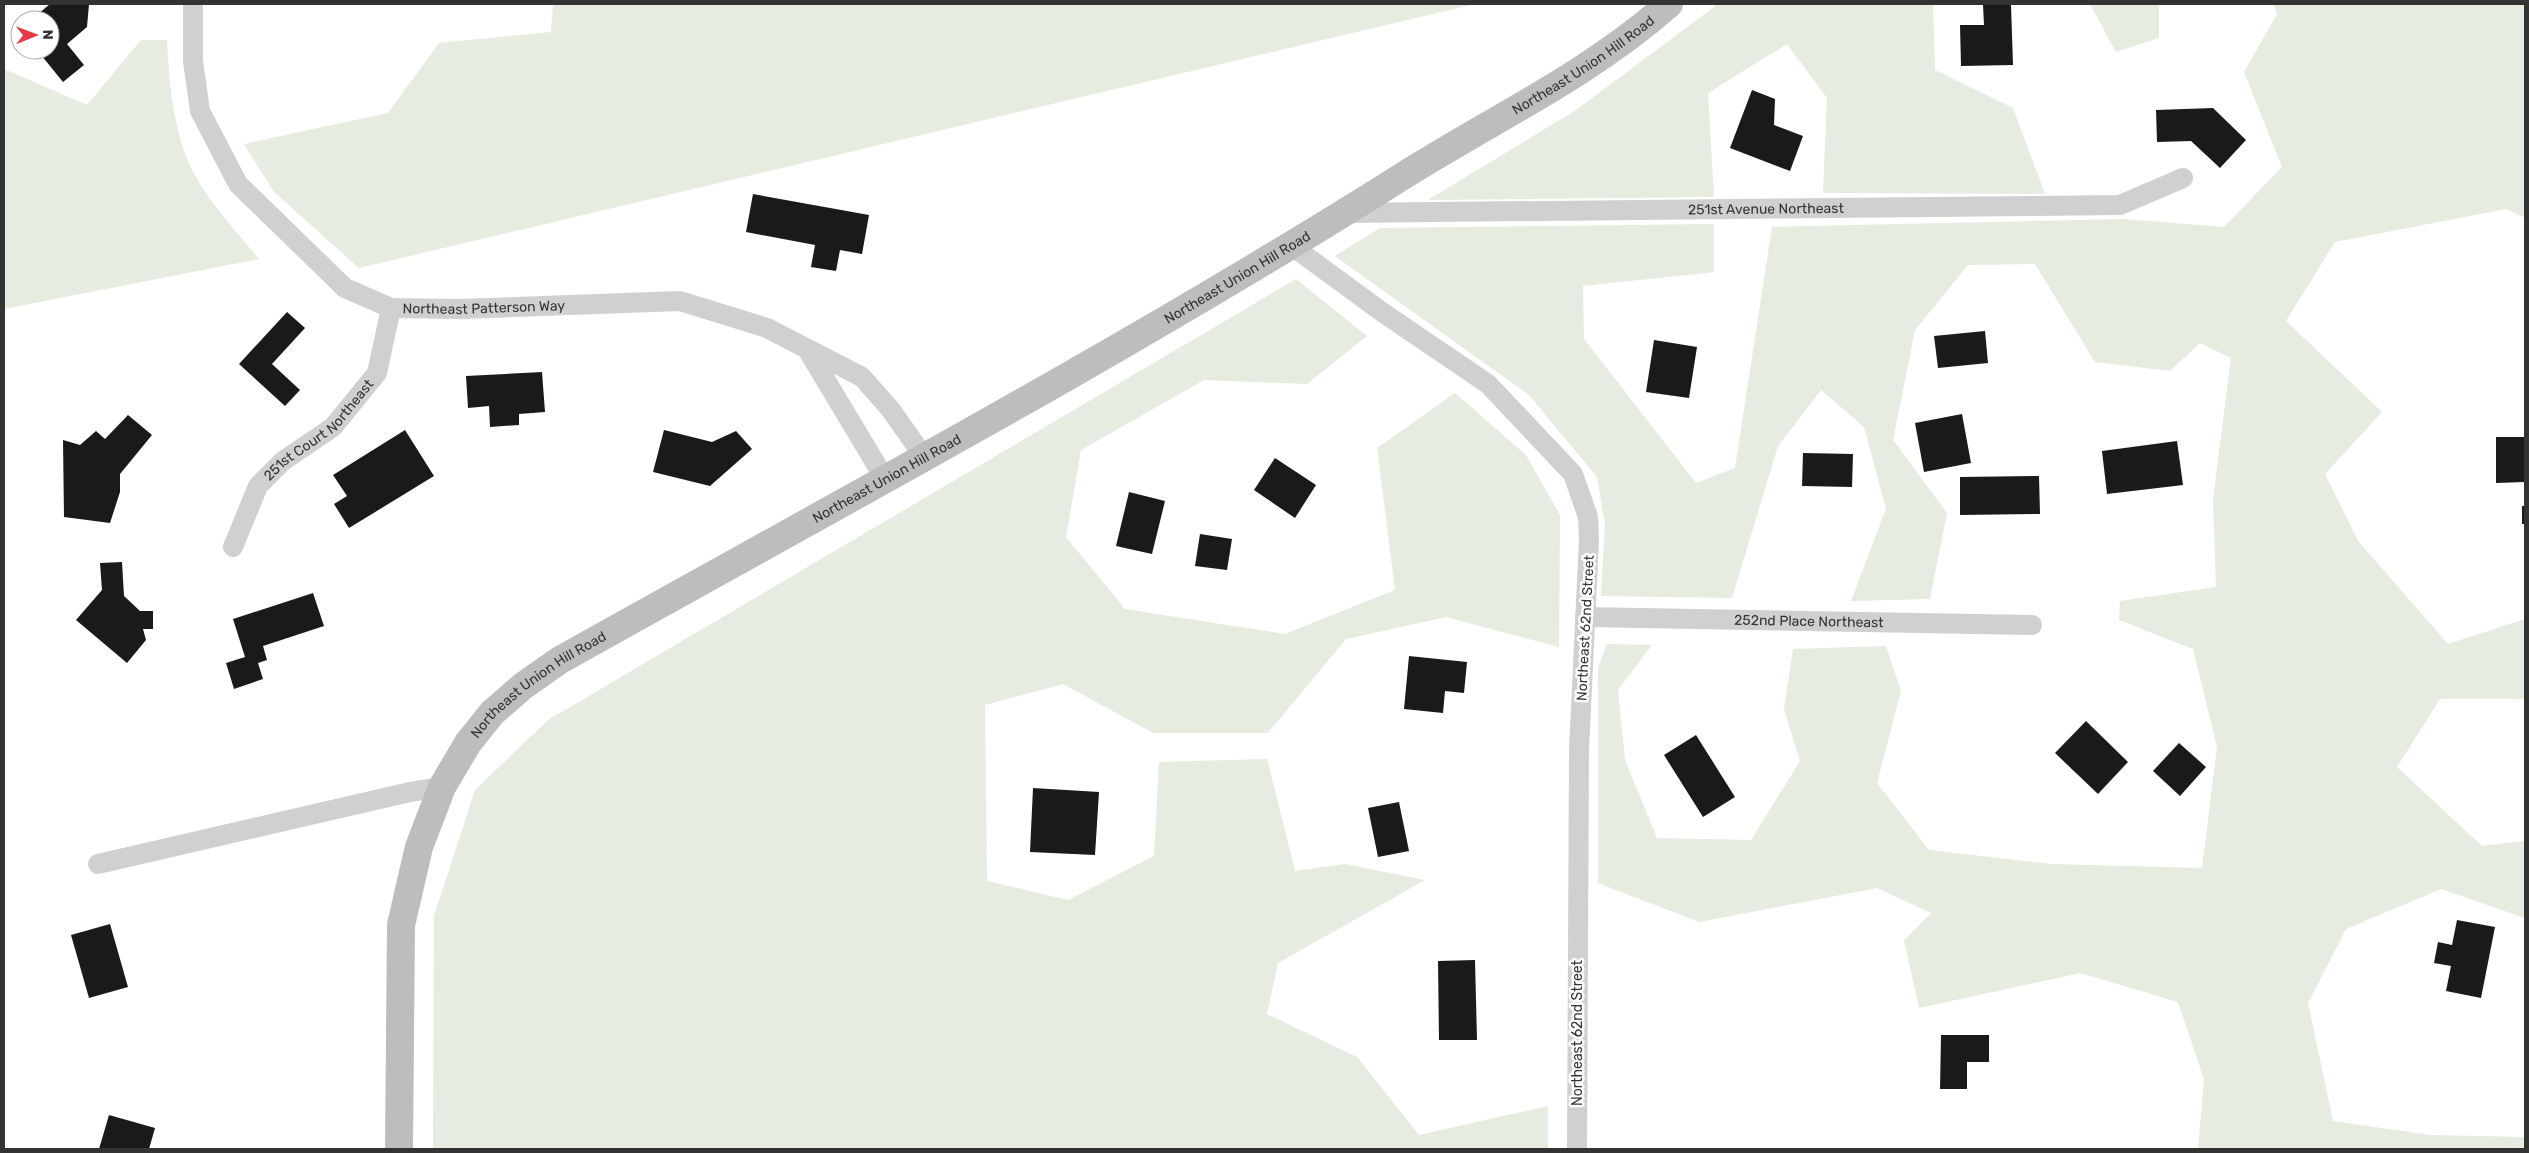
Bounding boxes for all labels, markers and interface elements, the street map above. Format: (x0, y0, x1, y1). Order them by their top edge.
north arrow (10, 10, 60, 60)
street label: Northeast Union Hill Road (1509, 12, 1658, 119)
text: N (39, 30, 56, 40)
street label: 251st Avenue Northeast (1688, 200, 1845, 218)
street label: Northeast Union Hill Road (1161, 228, 1314, 328)
street label: Northeast Patterson Way (402, 297, 566, 318)
street label: 251st Court Northeast (260, 376, 378, 484)
street label: Northeast Union Hill Road (810, 431, 964, 527)
street label: Northeast 62nd Street (1573, 554, 1598, 701)
street label: 252nd Place Northeast (1734, 612, 1884, 631)
street label: Northeast Union Hill Road (467, 628, 609, 742)
street label: Northeast 62nd Street (1569, 959, 1586, 1106)

